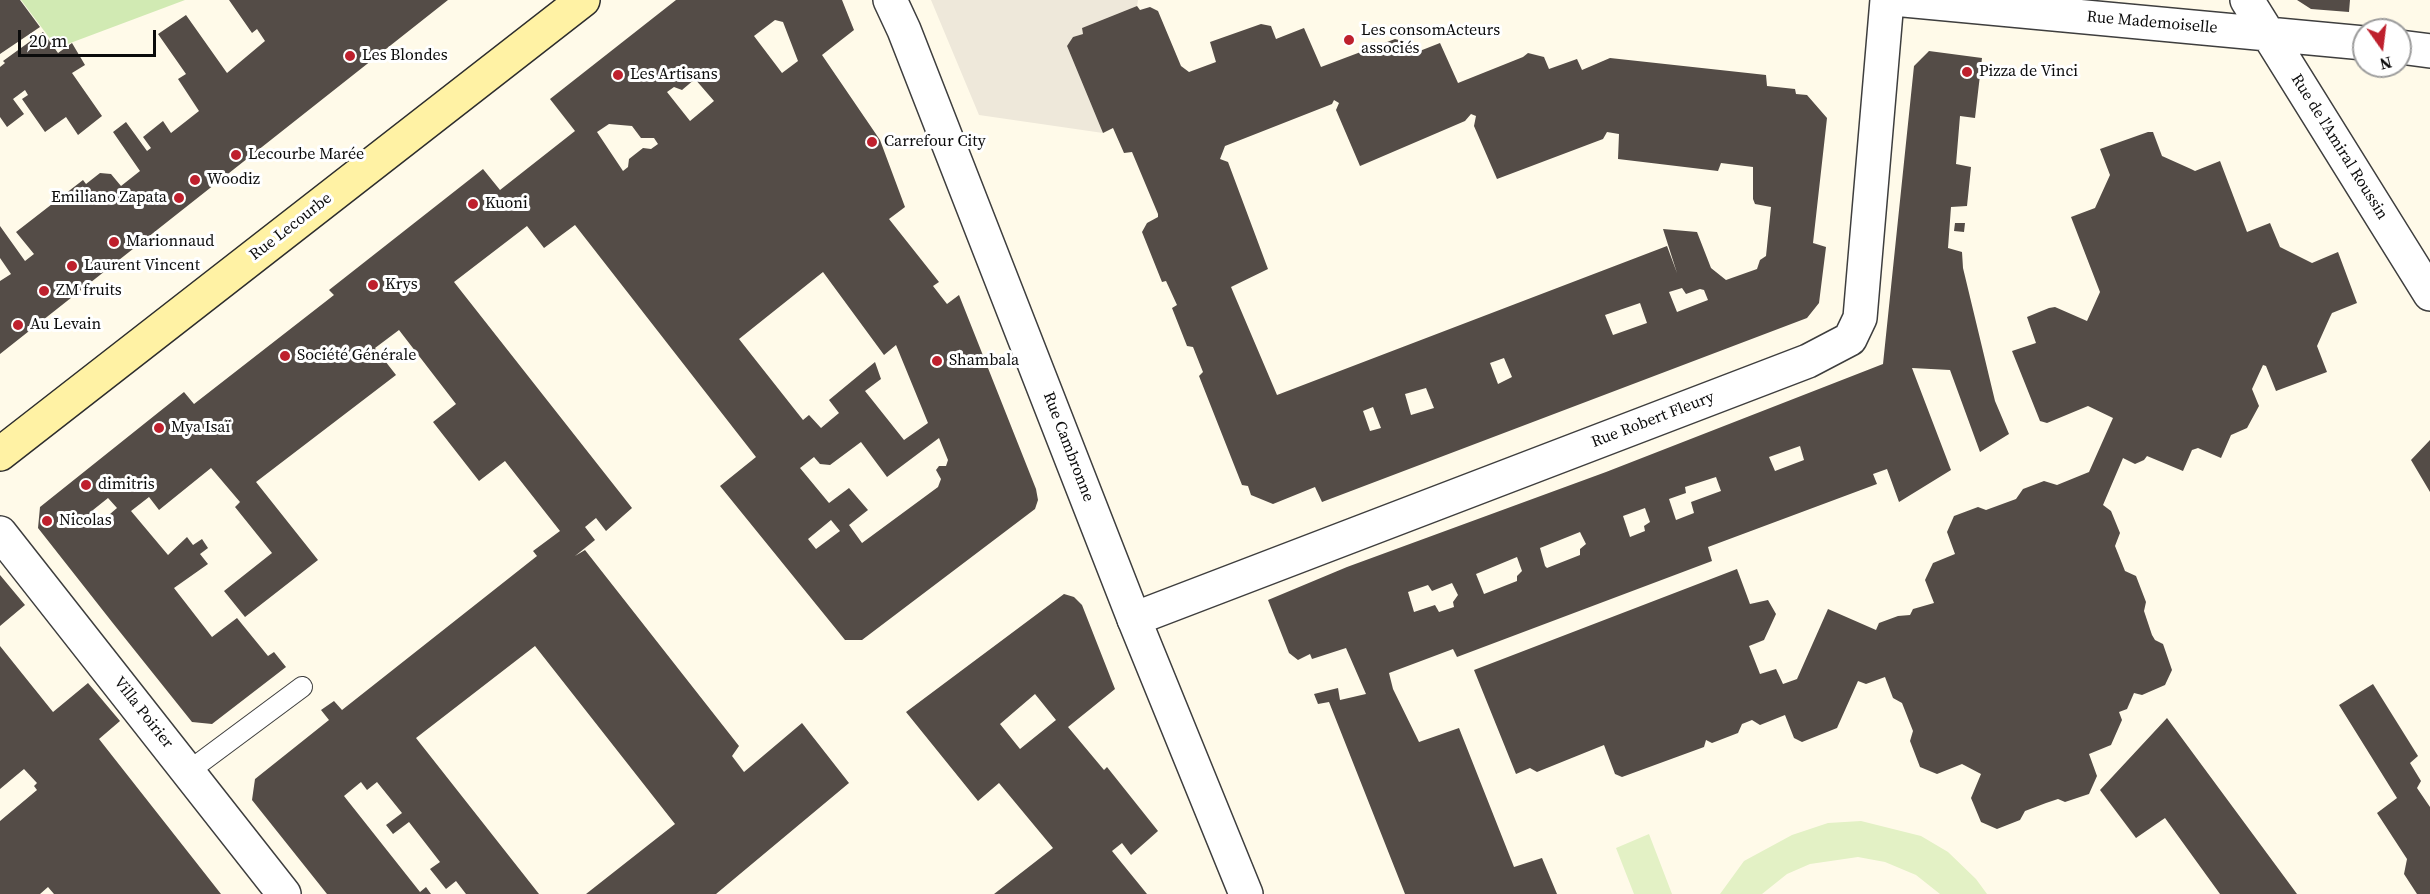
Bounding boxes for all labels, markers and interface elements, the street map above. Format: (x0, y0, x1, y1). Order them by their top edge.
street label: Rue Mademoiselle (2086, 8, 2218, 38)
scale bar (21, 18, 159, 56)
north arrow (2352, 18, 2412, 78)
place label: Les consomActeurs associés (1361, 21, 1500, 59)
text: 20 m (29, 28, 67, 53)
marker: Les consomActeurs associés (1342, 33, 1356, 47)
place label: Les Blondes (362, 46, 448, 66)
marker: Les Blondes (343, 49, 357, 63)
text: N (2378, 51, 2394, 76)
place label: Pizza de Vinci (1979, 62, 2078, 82)
place label: Les Artisans (630, 65, 718, 85)
marker: Pizza de Vinci (1960, 65, 1974, 79)
marker: Les Artisans (611, 68, 625, 82)
street label: Rue de l'Amiral Roussin (2286, 71, 2392, 223)
place label: Carrefour City (884, 132, 986, 152)
marker: Carrefour City (865, 135, 879, 149)
place label: Lecourbe Marée (248, 145, 364, 165)
marker: Lecourbe Marée (229, 148, 243, 162)
place label: Woodiz (207, 170, 260, 190)
marker: Woodiz (188, 173, 202, 187)
place label: Emiliano Zapata (51, 188, 167, 208)
street label: Rue Lecourbe (246, 189, 336, 265)
marker: Emiliano Zapata (172, 191, 186, 205)
place label: Kuoni (485, 194, 528, 214)
marker: Kuoni (466, 197, 480, 211)
place label: Marionnaud (126, 232, 214, 252)
marker: Marionnaud (107, 235, 121, 249)
place label: Laurent Vincent (84, 256, 200, 276)
marker: Laurent Vincent (65, 259, 79, 273)
place label: Krys (385, 275, 418, 295)
marker: Krys (366, 278, 380, 292)
place label: ZM fruits (56, 281, 122, 301)
marker: ZM fruits (37, 284, 51, 298)
place label: Au Levain (30, 315, 101, 335)
marker: Au Levain (11, 318, 25, 332)
place label: Société Générale (297, 346, 416, 366)
marker: Société Générale (278, 349, 292, 363)
place label: Shambala (949, 351, 1019, 371)
marker: Shambala (930, 354, 944, 368)
street label: Rue Robert Fleury (1589, 388, 1717, 452)
street label: Rue Cambronne (1038, 389, 1098, 505)
place label: Mya Isaï (171, 418, 230, 438)
marker: Mya Isaï (152, 421, 166, 435)
place label: dimitris (98, 475, 155, 495)
marker: dimitris (79, 478, 93, 492)
place label: Nicolas (59, 511, 112, 531)
marker: Nicolas (40, 514, 54, 528)
street label: Villa Poirier (109, 673, 177, 753)

